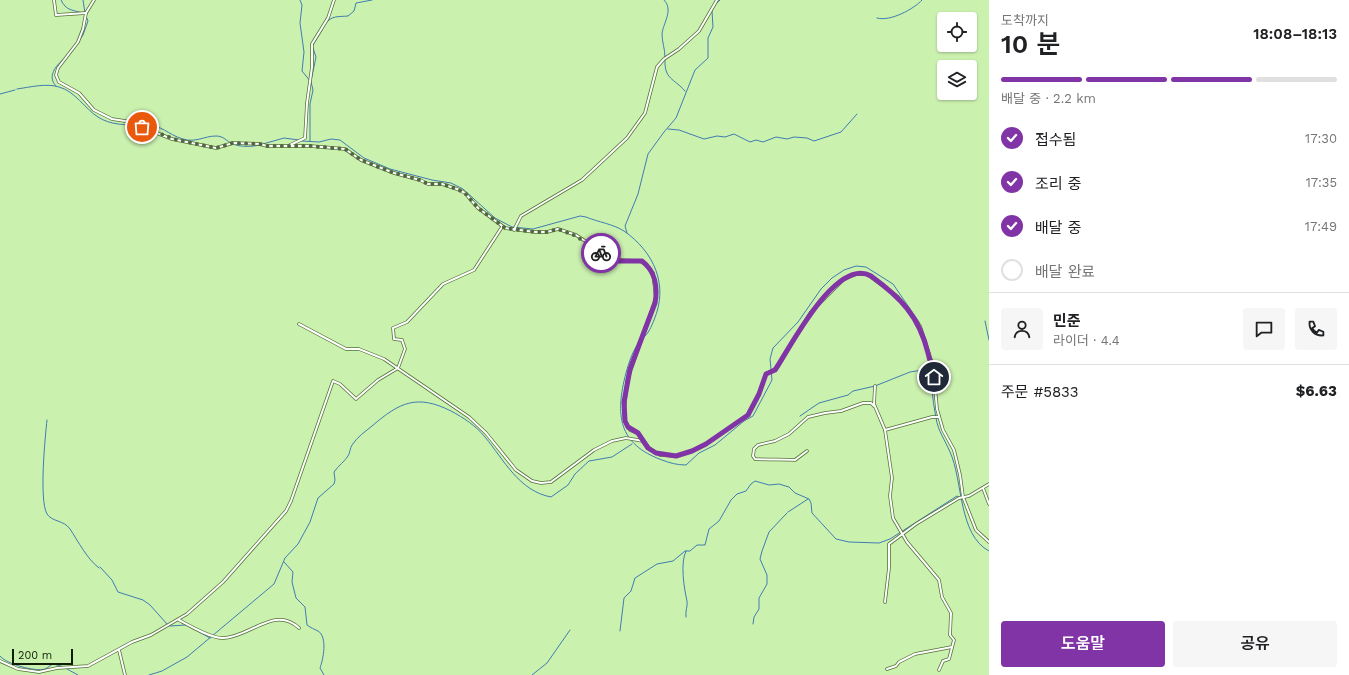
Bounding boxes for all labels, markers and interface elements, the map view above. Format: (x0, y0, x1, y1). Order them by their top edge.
map controls (937, 12, 977, 100)
button: locate (937, 12, 977, 52)
text: 도착까지 (1001, 13, 1049, 28)
text: 18:08–18:13 (1253, 25, 1337, 43)
text: 10 분 (1001, 29, 1060, 59)
button: layers (937, 60, 977, 100)
text: 배달 중 · 2.2 km (1001, 91, 1096, 106)
pin (125, 110, 159, 144)
icon: bag (131, 116, 153, 138)
icon: check (1001, 127, 1023, 149)
text: 접수됨 (1035, 131, 1076, 149)
text: 17:30 (1305, 131, 1337, 146)
icon: check (1001, 171, 1023, 193)
text: 조리 중 (1035, 175, 1082, 193)
text: 17:35 (1306, 175, 1337, 190)
icon: check (1001, 215, 1023, 237)
text: 배달 중 (1035, 219, 1082, 237)
text: 17:49 (1305, 219, 1337, 234)
courier (581, 233, 621, 273)
icon: bike (590, 242, 612, 264)
text: 배달 완료 (1035, 263, 1095, 281)
button: person (1001, 308, 1043, 350)
button: chat (1243, 308, 1285, 350)
button: phone (1295, 308, 1337, 350)
text: 민준 (1053, 312, 1081, 330)
text: 라이더 · 4.4 (1053, 333, 1120, 348)
pin (917, 360, 951, 394)
icon: home (923, 366, 945, 388)
text: $6.63 (1296, 382, 1337, 400)
text: 주문 #5833 (1001, 383, 1078, 401)
button: 도움말 (1001, 621, 1165, 667)
button: 공유 (1173, 621, 1337, 667)
scale bar (12, 647, 73, 666)
text: 200 m (18, 649, 52, 662)

